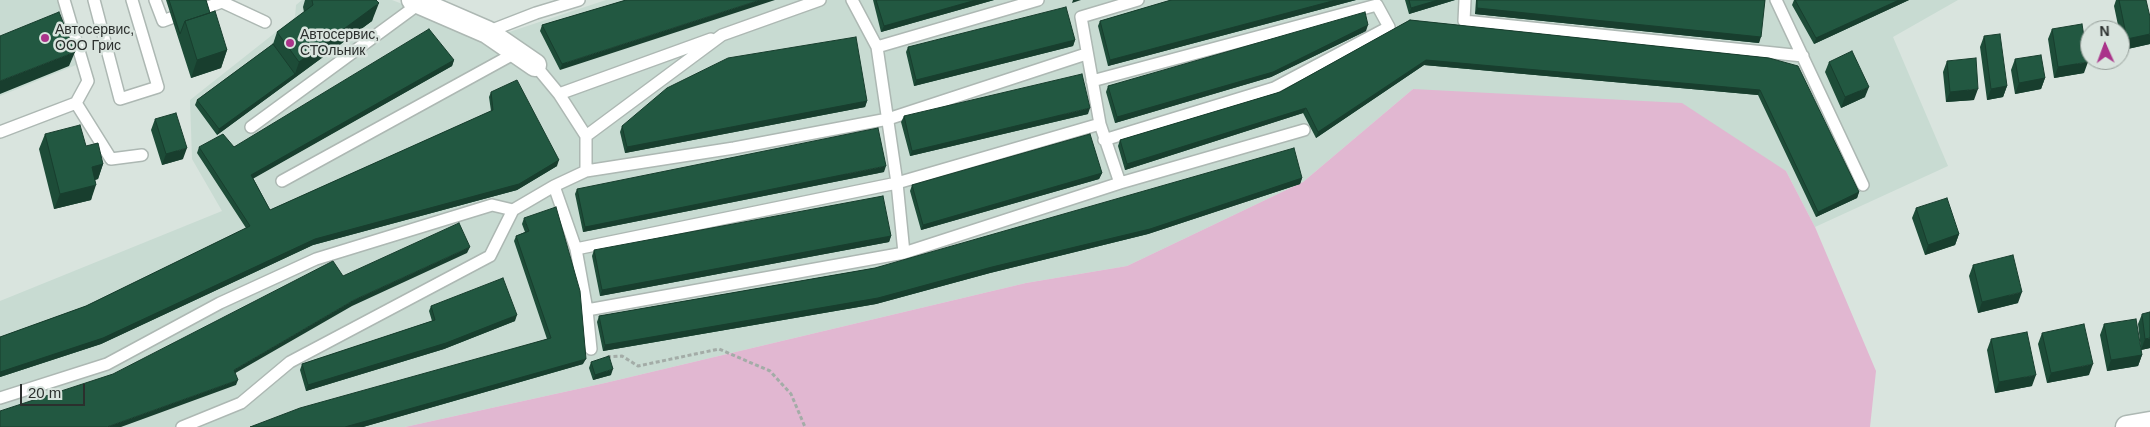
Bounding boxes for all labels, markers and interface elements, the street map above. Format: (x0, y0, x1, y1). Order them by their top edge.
north arrow (2080, 20, 2130, 70)
place label: Автосервис, ООО Грис (55, 22, 134, 54)
text: N (2099, 23, 2110, 39)
place label: Автосервис, СТОльник (300, 27, 379, 59)
marker: Автосервис, ООО Грис (39, 32, 51, 44)
marker: Автосервис, СТОльник (284, 37, 296, 49)
scale bar (22, 374, 88, 406)
text: 20 m (28, 384, 61, 401)

